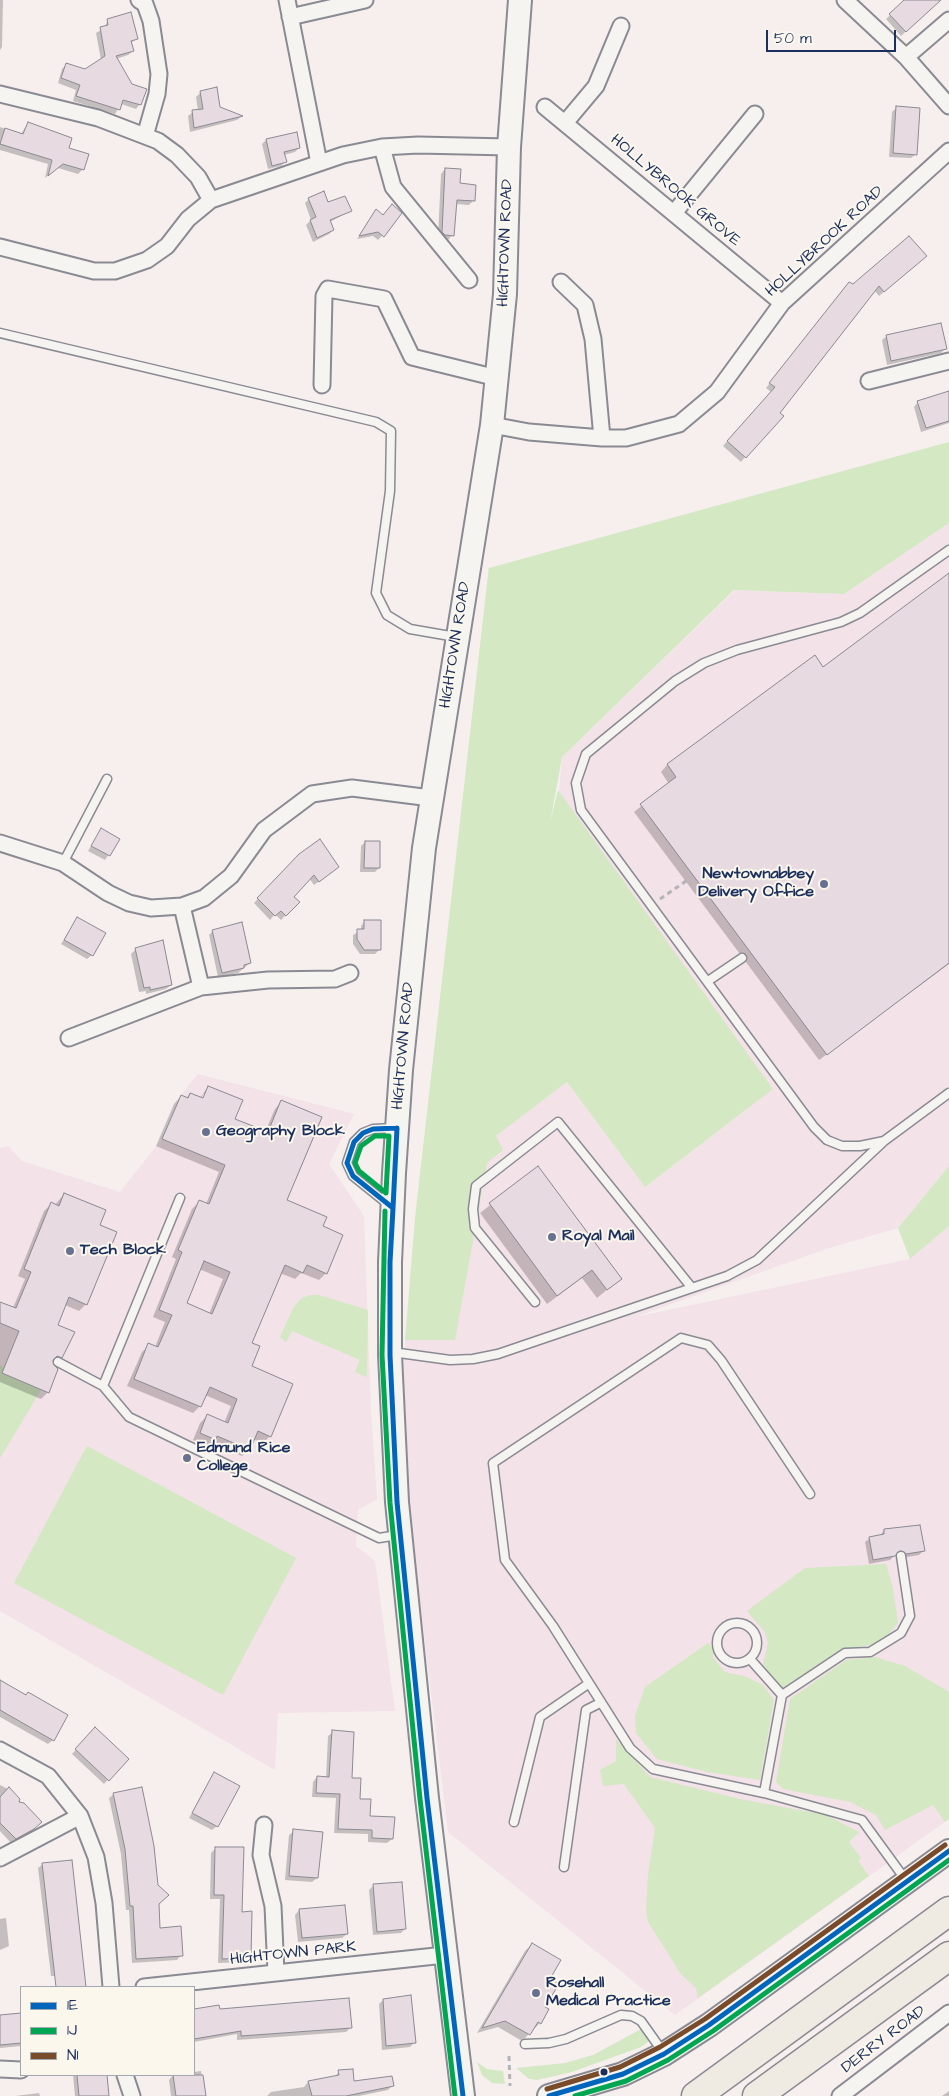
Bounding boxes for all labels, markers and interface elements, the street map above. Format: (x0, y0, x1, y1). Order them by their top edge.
scale bar (769, 20, 899, 52)
text: 50 m (774, 28, 812, 49)
street label: HOLLYBROOK GROVE (606, 131, 744, 251)
street label: HIGHTOWN ROAD (494, 179, 518, 307)
street label: HOLLYBROOK ROAD (762, 182, 888, 302)
street label: HIGHTOWN ROAD (437, 580, 475, 710)
place label: Newtownabbey Delivery Office (698, 865, 814, 903)
marker: Newtownabbey Delivery Office (818, 878, 830, 890)
street label: HIGHTOWN ROAD (389, 982, 419, 1110)
place label: Geography Block (216, 1122, 345, 1142)
marker: Geography Block (200, 1126, 212, 1138)
place label: Royal Mail (562, 1227, 635, 1247)
marker: Royal Mail (546, 1231, 558, 1243)
place label: Tech Block (80, 1241, 166, 1261)
marker: Tech Block (64, 1245, 76, 1257)
place label: Edmund Rice College (197, 1439, 290, 1477)
marker: Edmund Rice College (181, 1452, 193, 1464)
street label: HIGHTOWN PARK (229, 1938, 357, 1970)
place label: Rosehall Medical Practice (546, 1974, 671, 2012)
legend (20, 1986, 195, 2076)
marker: Rosehall Medical Practice (530, 1987, 542, 1999)
text: 1E (67, 1995, 78, 2016)
street label: DERRY ROAD (838, 2002, 930, 2078)
text: 1J (67, 2020, 77, 2041)
text: N1 (67, 2045, 78, 2066)
unlabelled marker (599, 2067, 609, 2077)

